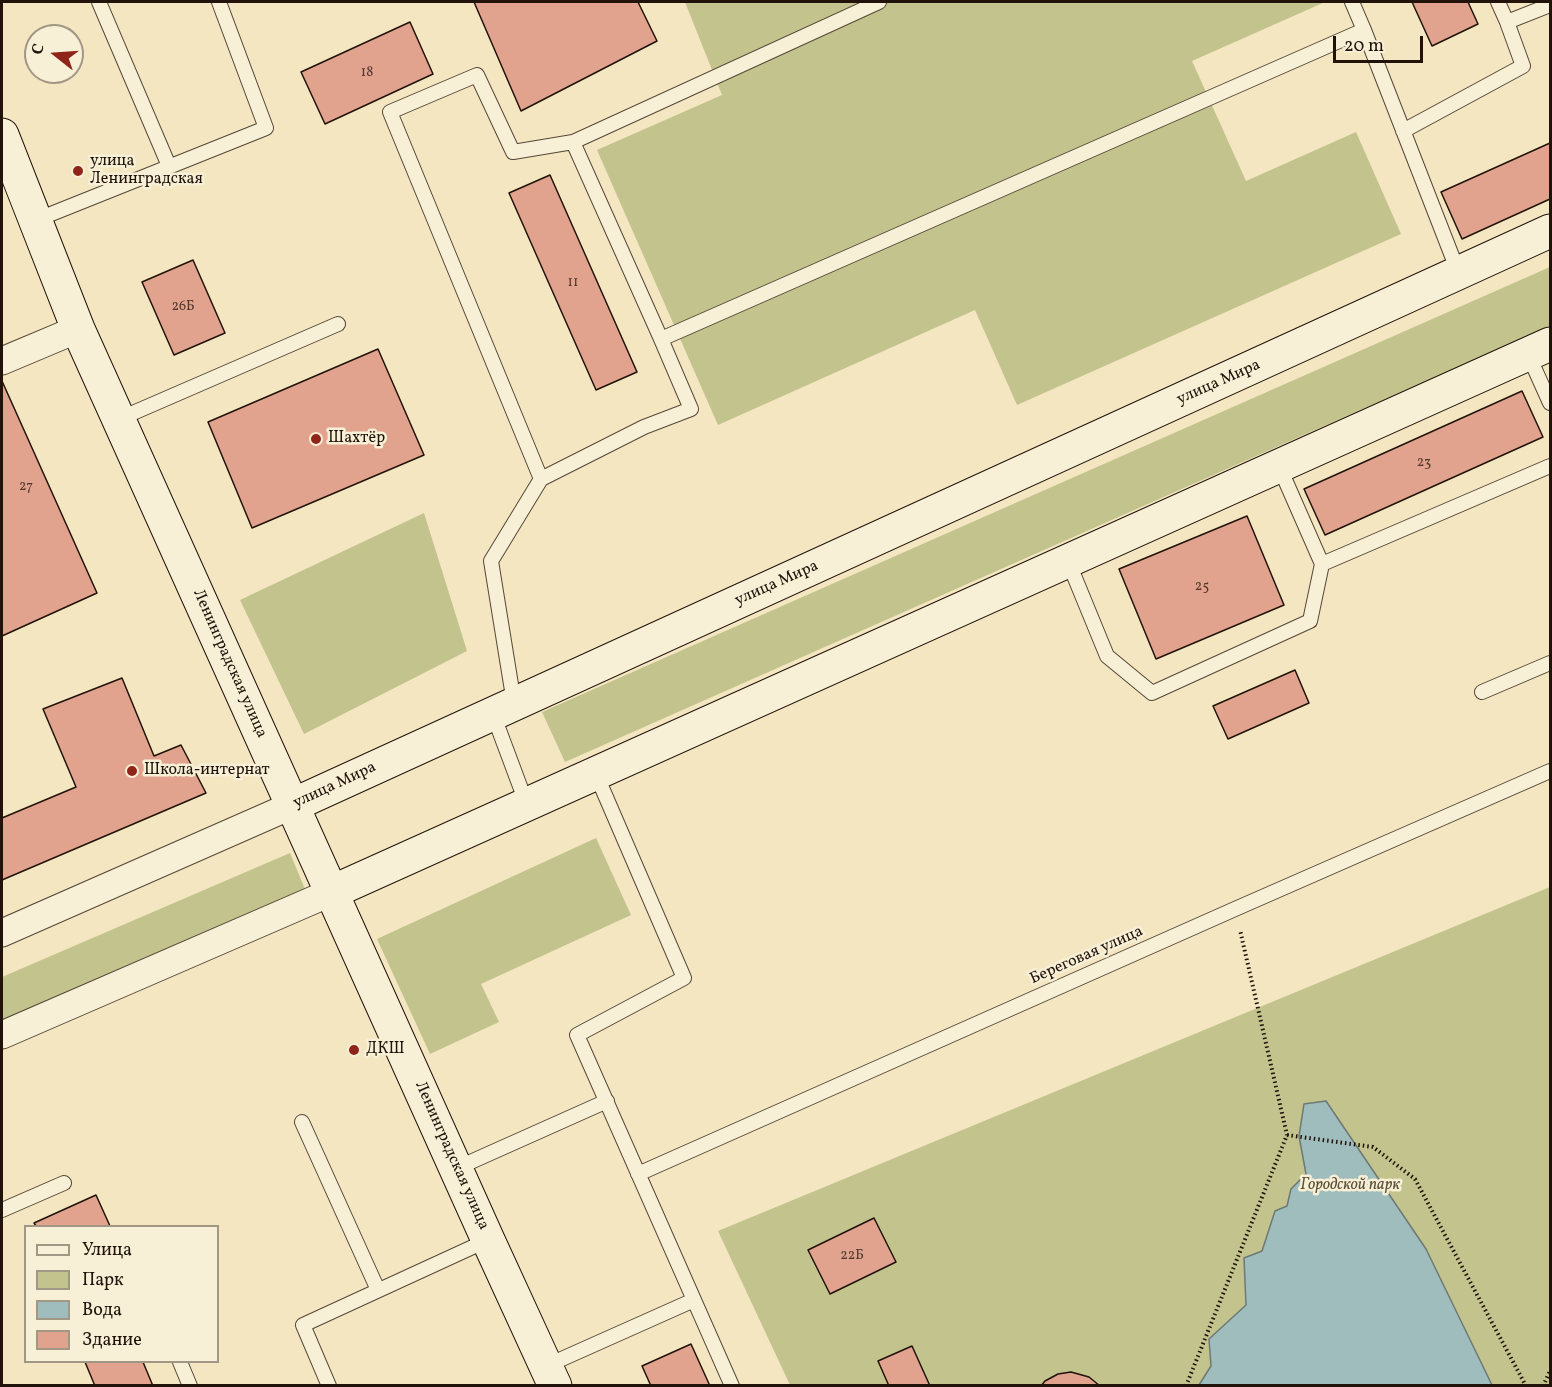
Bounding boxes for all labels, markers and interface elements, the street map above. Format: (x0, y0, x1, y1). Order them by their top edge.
north arrow (24, 24, 84, 84)
scale bar (1336, 24, 1426, 62)
text: 20 m (1344, 34, 1384, 59)
text: С (27, 41, 51, 57)
house number: 18 (361, 65, 373, 81)
place label: улица Ленинградская (90, 152, 203, 190)
marker: улица Ленинградская (71, 164, 85, 178)
house number: 11 (568, 275, 578, 291)
house number: 26Б (171, 299, 195, 315)
street label: улица Мира (1174, 356, 1264, 410)
place label: Шахтёр (328, 429, 385, 449)
marker: Шахтёр (309, 432, 323, 446)
house number: 23 (1417, 455, 1431, 471)
house number: 27 (19, 479, 33, 495)
street label: улица Мира (732, 557, 822, 611)
house number: 25 (1195, 579, 1209, 595)
street label: Ленинградская улица (188, 587, 270, 741)
street label: улица Мира (290, 758, 380, 814)
place label: Школа-интернат (144, 761, 270, 781)
marker: Школа-интернат (125, 764, 139, 778)
street label: Береговая улица (1028, 922, 1146, 990)
place label: ДКШ (366, 1040, 405, 1060)
marker: ДКШ (347, 1043, 361, 1057)
street label: Ленинградская улица (410, 1079, 492, 1233)
park label: Городской парк (1300, 1176, 1400, 1196)
legend (24, 1225, 219, 1363)
text: Улица (82, 1238, 132, 1263)
house number: 22Б (840, 1248, 864, 1264)
text: Парк (82, 1268, 124, 1293)
text: Вода (82, 1298, 122, 1323)
text: Здание (82, 1328, 142, 1353)

